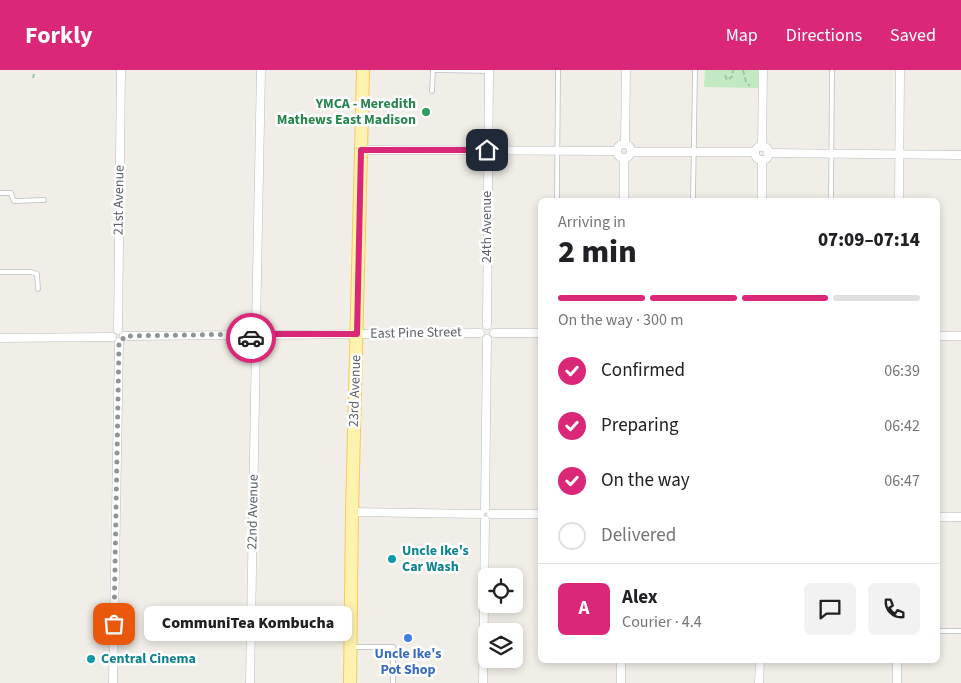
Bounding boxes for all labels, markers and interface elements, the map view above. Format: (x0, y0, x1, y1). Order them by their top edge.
text: Forkly (25, 18, 93, 53)
text: Map (726, 23, 758, 48)
text: Directions (786, 23, 862, 48)
text: Saved (890, 23, 936, 48)
place label: YMCA - Meredith Mathews East Madison (277, 94, 416, 130)
marker: YMCA - Meredith Mathews East Madison (420, 106, 432, 118)
pin (466, 129, 508, 171)
icon: home (473, 136, 501, 164)
street label: 21st Avenue (108, 165, 130, 235)
street label: 24th Avenue (477, 191, 497, 263)
text: Arriving in (558, 211, 626, 233)
text: 07:09–07:14 (818, 227, 920, 254)
text: 2 min (558, 229, 637, 275)
text: On the way · 300 m (558, 309, 683, 331)
courier (226, 313, 276, 363)
street label: East Pine Street (370, 322, 462, 344)
icon: car (237, 324, 265, 352)
street label: 23rd Avenue (344, 354, 366, 428)
icon: check (558, 357, 586, 385)
text: Confirmed (601, 357, 685, 384)
text: 06:39 (884, 360, 920, 382)
icon: check (558, 412, 586, 440)
text: Preparing (601, 412, 679, 439)
text: 06:42 (884, 415, 920, 437)
icon: check (558, 467, 586, 495)
text: On the way (601, 467, 690, 494)
text: 06:47 (884, 470, 920, 492)
street label: 22nd Avenue (242, 474, 264, 550)
text: Delivered (601, 522, 676, 549)
place label: Uncle Ike's Car Wash (402, 541, 469, 577)
marker: Uncle Ike's Car Wash (386, 553, 398, 565)
map controls (478, 568, 523, 668)
button: locate (478, 568, 523, 613)
button: chat (804, 583, 856, 635)
button: phone (868, 583, 920, 635)
text: Alex (622, 584, 658, 611)
text: A (579, 595, 589, 622)
pin (93, 603, 135, 645)
callout: CommuniTea Kombucha (144, 606, 352, 642)
icon: bag (100, 610, 128, 638)
text: Courier · 4.4 (622, 611, 702, 633)
text: CommuniTea Kombucha (162, 612, 334, 634)
button: layers (478, 623, 523, 668)
marker: Uncle Ike's Pot Shop (402, 632, 414, 644)
place label: Uncle Ike's Pot Shop (375, 644, 441, 680)
place label: Central Cinema (101, 649, 196, 669)
marker: Central Cinema (85, 653, 97, 665)

